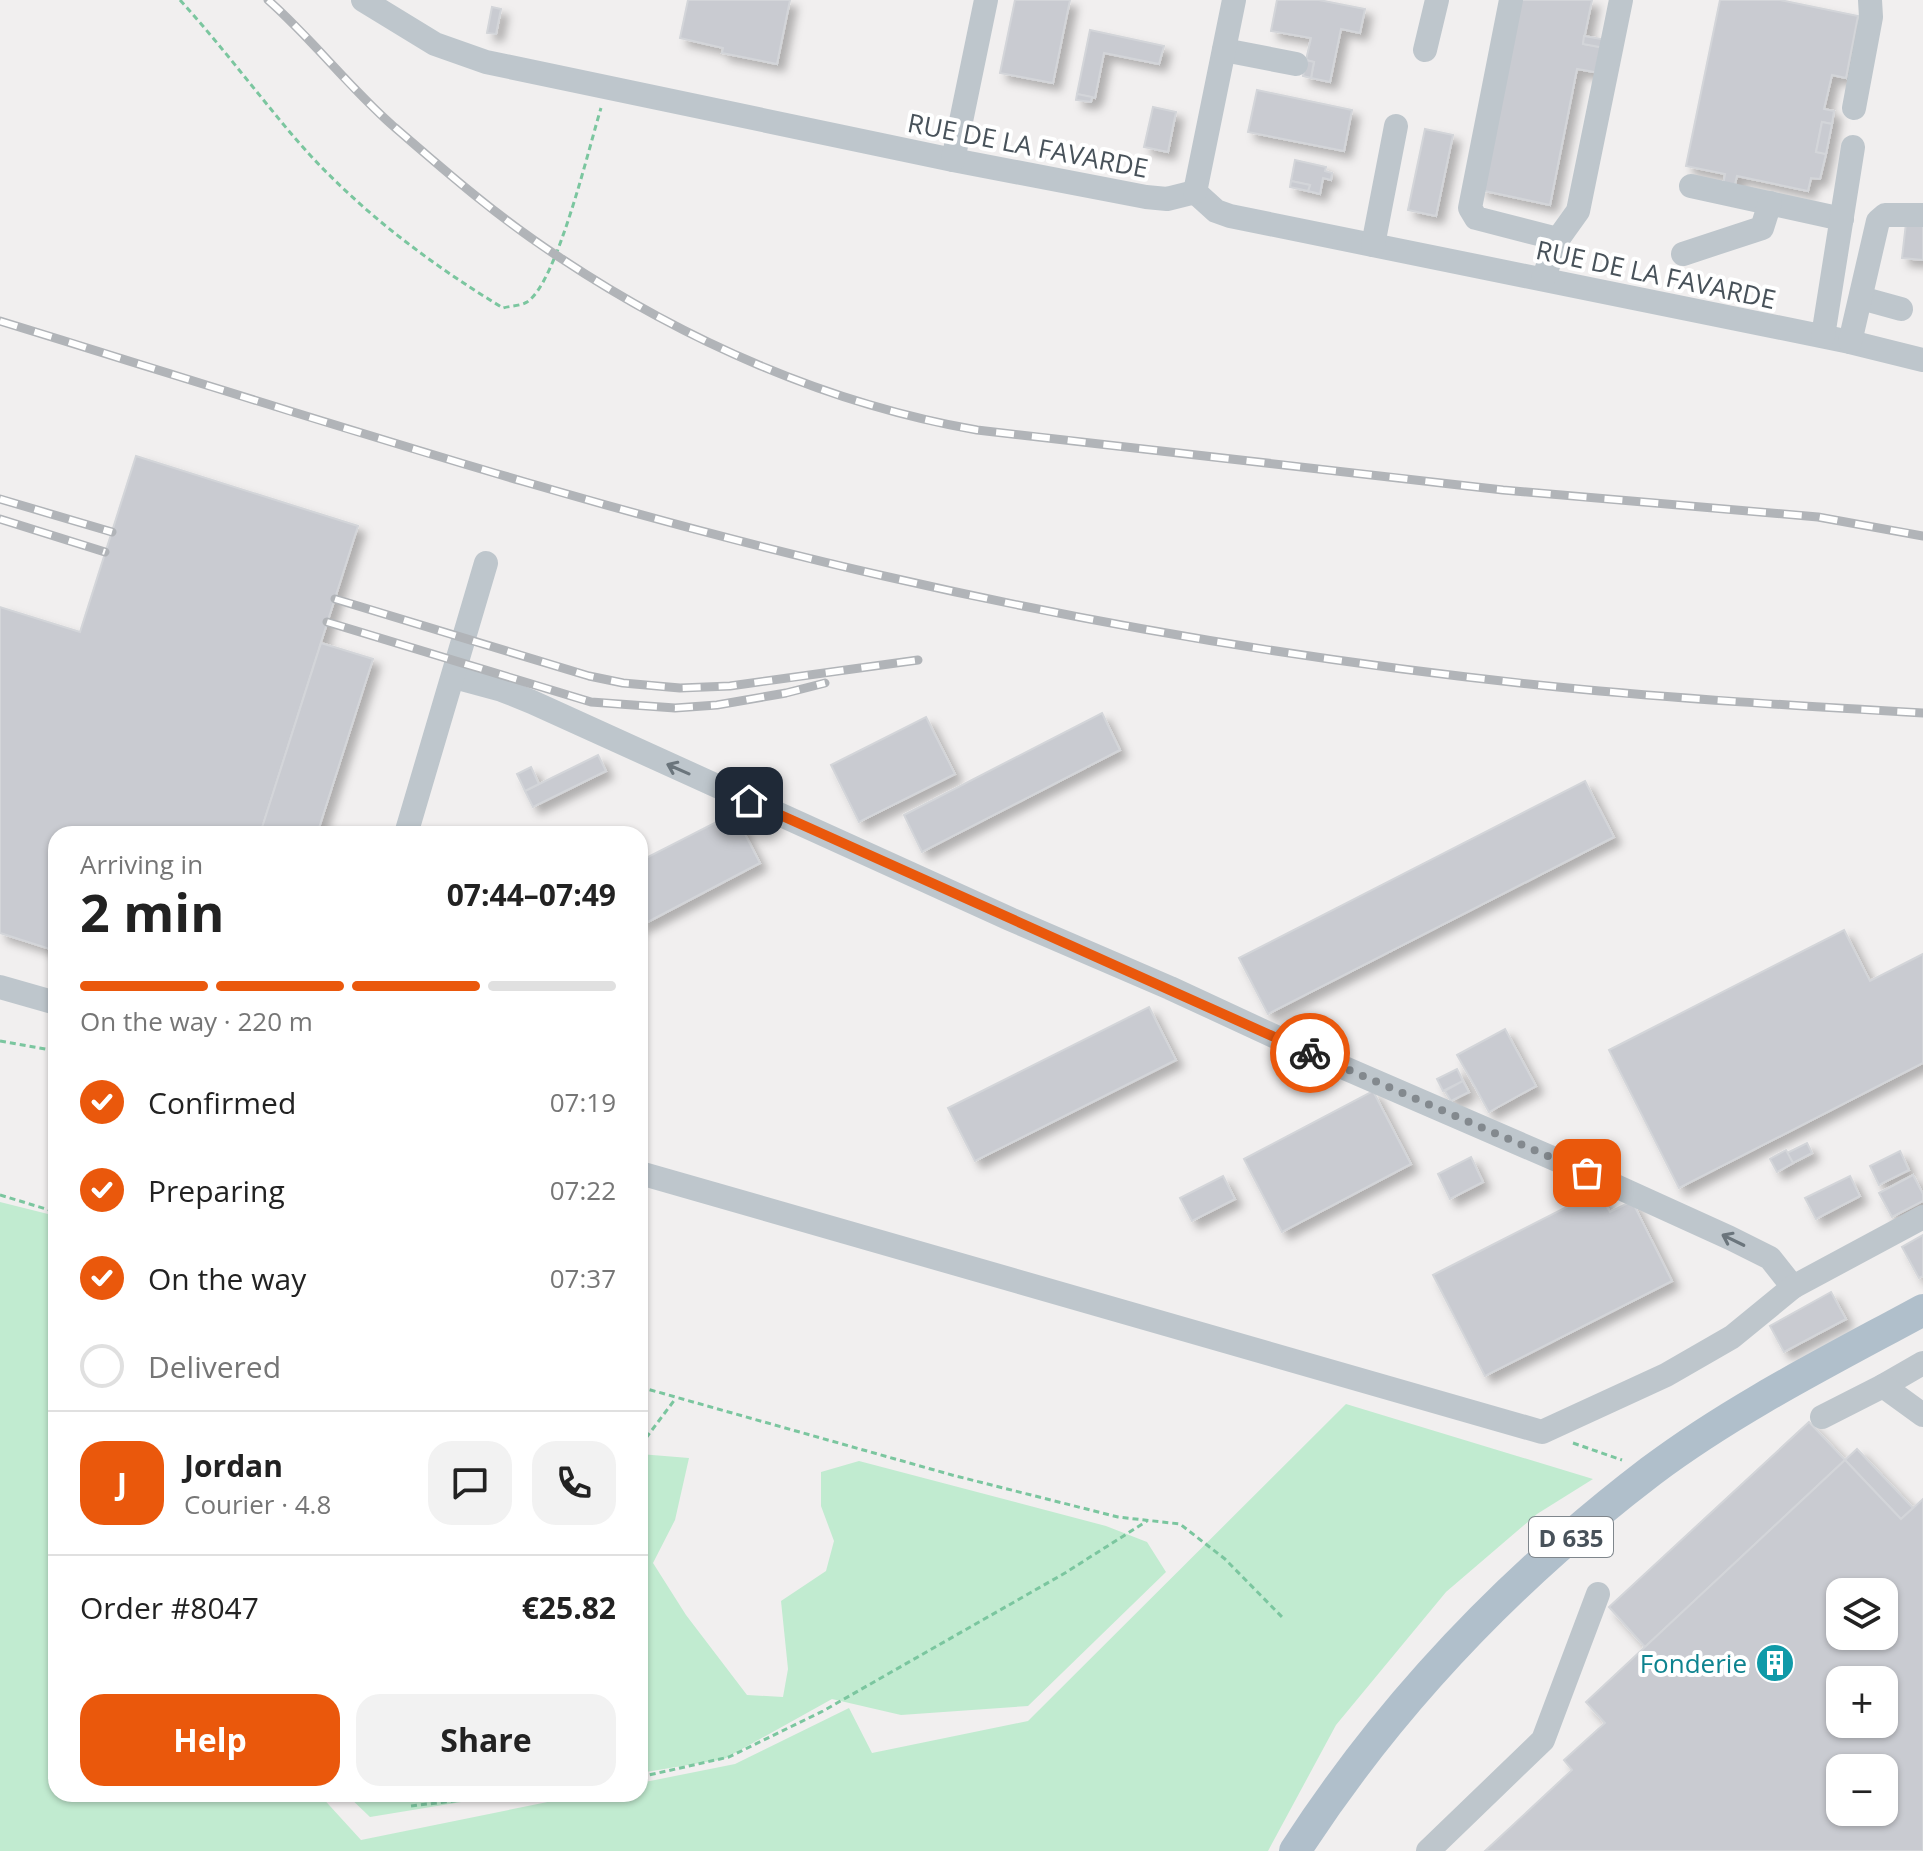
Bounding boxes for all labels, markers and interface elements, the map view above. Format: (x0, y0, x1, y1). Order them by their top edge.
street label: RUE DE LA FAVARDE (905, 104, 1151, 186)
street label: RUE DE LA FAVARDE (1533, 231, 1779, 317)
one-way arrow (666, 760, 690, 775)
pin (715, 767, 783, 835)
icon: home (727, 779, 771, 823)
text: Arriving in (80, 846, 203, 882)
text: 07:44–07:49 (447, 874, 616, 915)
text: 2 min (80, 876, 224, 947)
text: On the way · 220 m (80, 1003, 313, 1039)
courier (1270, 1013, 1350, 1093)
icon: bike (1288, 1031, 1332, 1075)
icon: check (80, 1080, 124, 1124)
text: Confirmed (148, 1082, 296, 1123)
text: 07:19 (550, 1084, 616, 1120)
pin (1553, 1139, 1621, 1207)
icon: bag (1565, 1151, 1609, 1195)
icon: check (80, 1168, 124, 1212)
text: Preparing (148, 1170, 285, 1211)
text: 07:22 (550, 1172, 616, 1208)
one-way arrow (1721, 1232, 1745, 1247)
icon: check (80, 1256, 124, 1300)
text: On the way (148, 1258, 306, 1299)
text: 07:37 (550, 1260, 616, 1296)
text: Delivered (148, 1346, 281, 1387)
button: chat (428, 1441, 512, 1525)
button: phone (532, 1441, 616, 1525)
text: Jordan (184, 1445, 283, 1486)
text: J (117, 1463, 127, 1504)
text: Courier · 4.8 (184, 1486, 331, 1522)
road number: D 635 (1529, 1517, 1613, 1557)
map controls (1826, 1578, 1898, 1826)
button: layers (1826, 1578, 1898, 1650)
text: Order #8047 (80, 1587, 259, 1628)
text: €25.82 (522, 1587, 616, 1628)
building icon: Fonderie (1754, 1642, 1796, 1684)
place label: Fonderie (1640, 1645, 1747, 1681)
button: + (1826, 1666, 1898, 1738)
button: Help (80, 1694, 340, 1786)
button: Share (356, 1694, 616, 1786)
button: − (1826, 1754, 1898, 1826)

